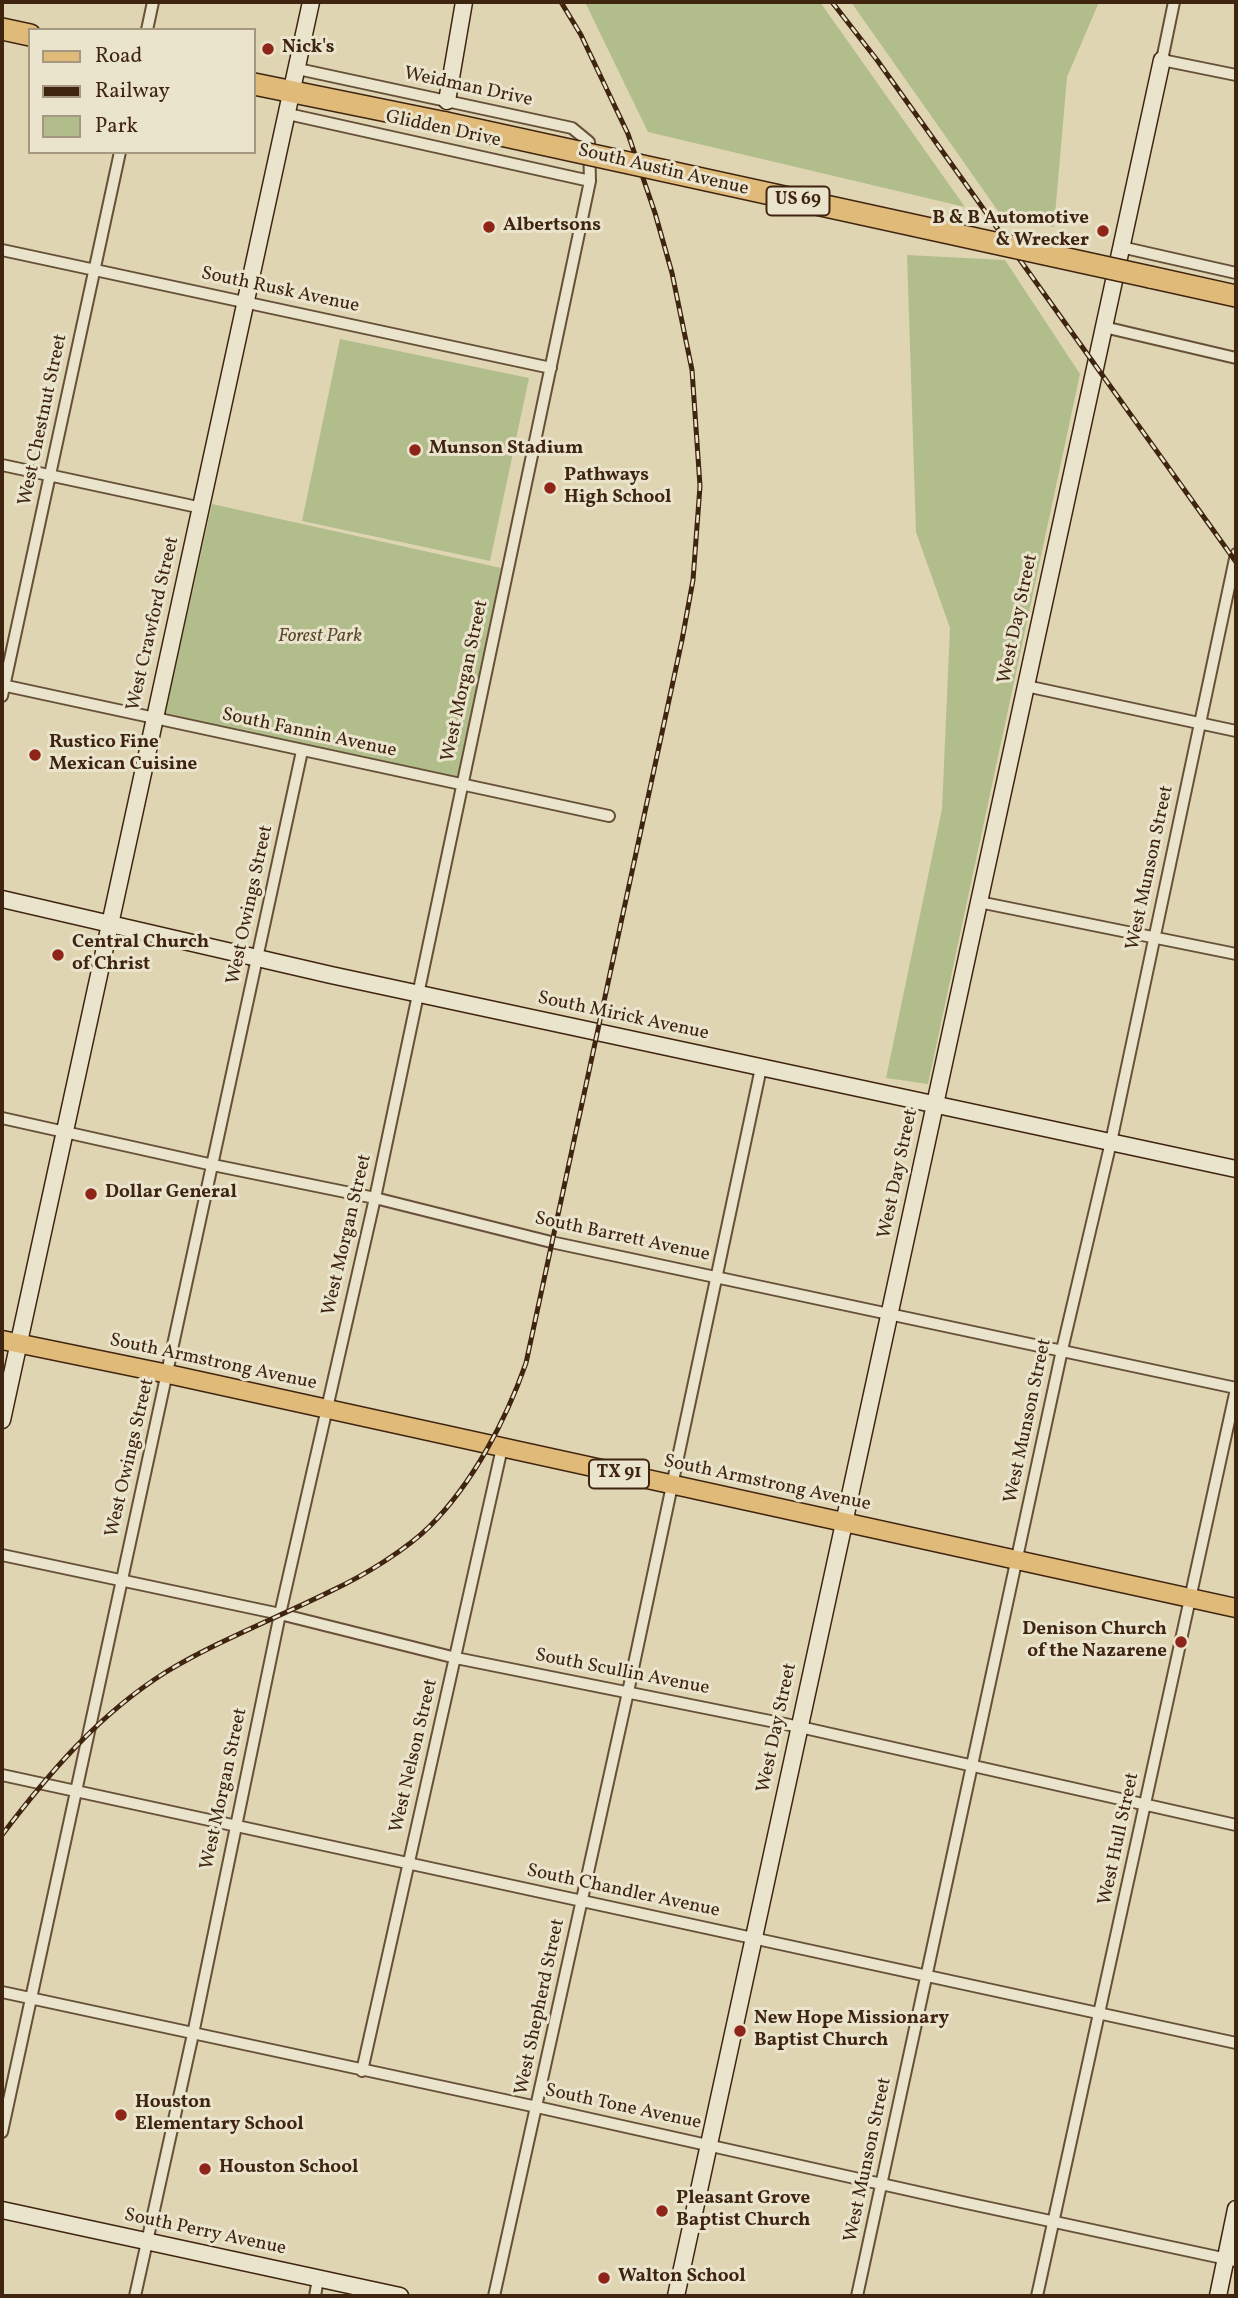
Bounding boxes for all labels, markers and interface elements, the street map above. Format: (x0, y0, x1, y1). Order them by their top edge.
legend (28, 28, 256, 154)
place label: Nick's (282, 38, 334, 60)
marker: Nick's (260, 41, 276, 57)
text: Road (95, 42, 142, 71)
street label: Weidman Drive (402, 63, 534, 113)
text: Railway (95, 77, 170, 106)
street label: Glidden Drive (383, 107, 503, 153)
text: Park (95, 112, 138, 141)
street label: South Austin Avenue (575, 140, 751, 202)
road number: US 69 (766, 186, 830, 216)
place label: B & B Automotive & Wrecker (932, 209, 1089, 253)
place label: Albertsons (503, 216, 601, 238)
marker: Albertsons (481, 219, 497, 235)
marker: B & B Automotive & Wrecker (1095, 223, 1111, 239)
street label: South Rusk Avenue (199, 263, 361, 319)
street label: West Chestnut Street (15, 332, 73, 508)
place label: Munson Stadium (429, 439, 583, 461)
marker: Munson Stadium (407, 442, 423, 458)
place label: Pathways High School (564, 466, 672, 510)
marker: Pathways High School (542, 480, 558, 496)
street label: West Crawford Street (123, 535, 185, 713)
street label: West Day Street (994, 552, 1044, 686)
street label: West Morgan Street (438, 598, 494, 764)
park label: Forest Park (278, 627, 362, 649)
street label: South Fannin Avenue (220, 704, 398, 764)
place label: Rustico Fine Mexican Cuisine (49, 733, 197, 777)
marker: Rustico Fine Mexican Cuisine (27, 747, 43, 763)
street label: West Munson Street (1122, 784, 1180, 952)
street label: West Owings Street (223, 823, 279, 987)
place label: Central Church of Christ (72, 933, 209, 977)
marker: Central Church of Christ (50, 947, 66, 963)
street label: South Mirick Avenue (535, 988, 711, 1046)
street label: West Day Street (874, 1107, 924, 1241)
street label: West Morgan Street (318, 1152, 378, 1318)
place label: Dollar General (105, 1183, 237, 1205)
marker: Dollar General (83, 1186, 99, 1202)
street label: South Barrett Avenue (532, 1208, 712, 1268)
street label: South Armstrong Avenue (107, 1330, 319, 1396)
street label: West Munson Street (1000, 1337, 1058, 1505)
street label: West Owings Street (102, 1376, 160, 1540)
street label: South Armstrong Avenue (661, 1451, 873, 1517)
road number: TX 91 (589, 1460, 649, 1489)
place label: Denison Church of the Nazarene (1022, 1620, 1167, 1664)
marker: Denison Church of the Nazarene (1173, 1634, 1189, 1650)
street label: South Scullin Avenue (533, 1645, 711, 1701)
street label: West Day Street (753, 1661, 803, 1795)
street label: West Nelson Street (386, 1677, 444, 1835)
street label: West Morgan Street (197, 1706, 253, 1872)
street label: West Hull Street (1095, 1771, 1145, 1907)
street label: South Chandler Avenue (524, 1860, 722, 1924)
street label: West Shepherd Street (511, 1917, 571, 2097)
place label: New Hope Missionary Baptist Church (754, 2009, 949, 2053)
marker: New Hope Missionary Baptist Church (732, 2023, 748, 2039)
street label: West Munson Street (840, 2076, 898, 2244)
street label: South Tone Avenue (543, 2080, 703, 2136)
place label: Houston Elementary School (135, 2093, 304, 2137)
marker: Houston Elementary School (113, 2107, 129, 2123)
place label: Houston School (219, 2158, 358, 2180)
marker: Houston School (197, 2161, 213, 2177)
place label: Pleasant Grove Baptist Church (676, 2189, 810, 2233)
marker: Pleasant Grove Baptist Church (654, 2203, 670, 2219)
street label: South Perry Avenue (122, 2205, 288, 2261)
place label: Walton School (618, 2267, 746, 2289)
marker: Walton School (596, 2270, 612, 2286)

